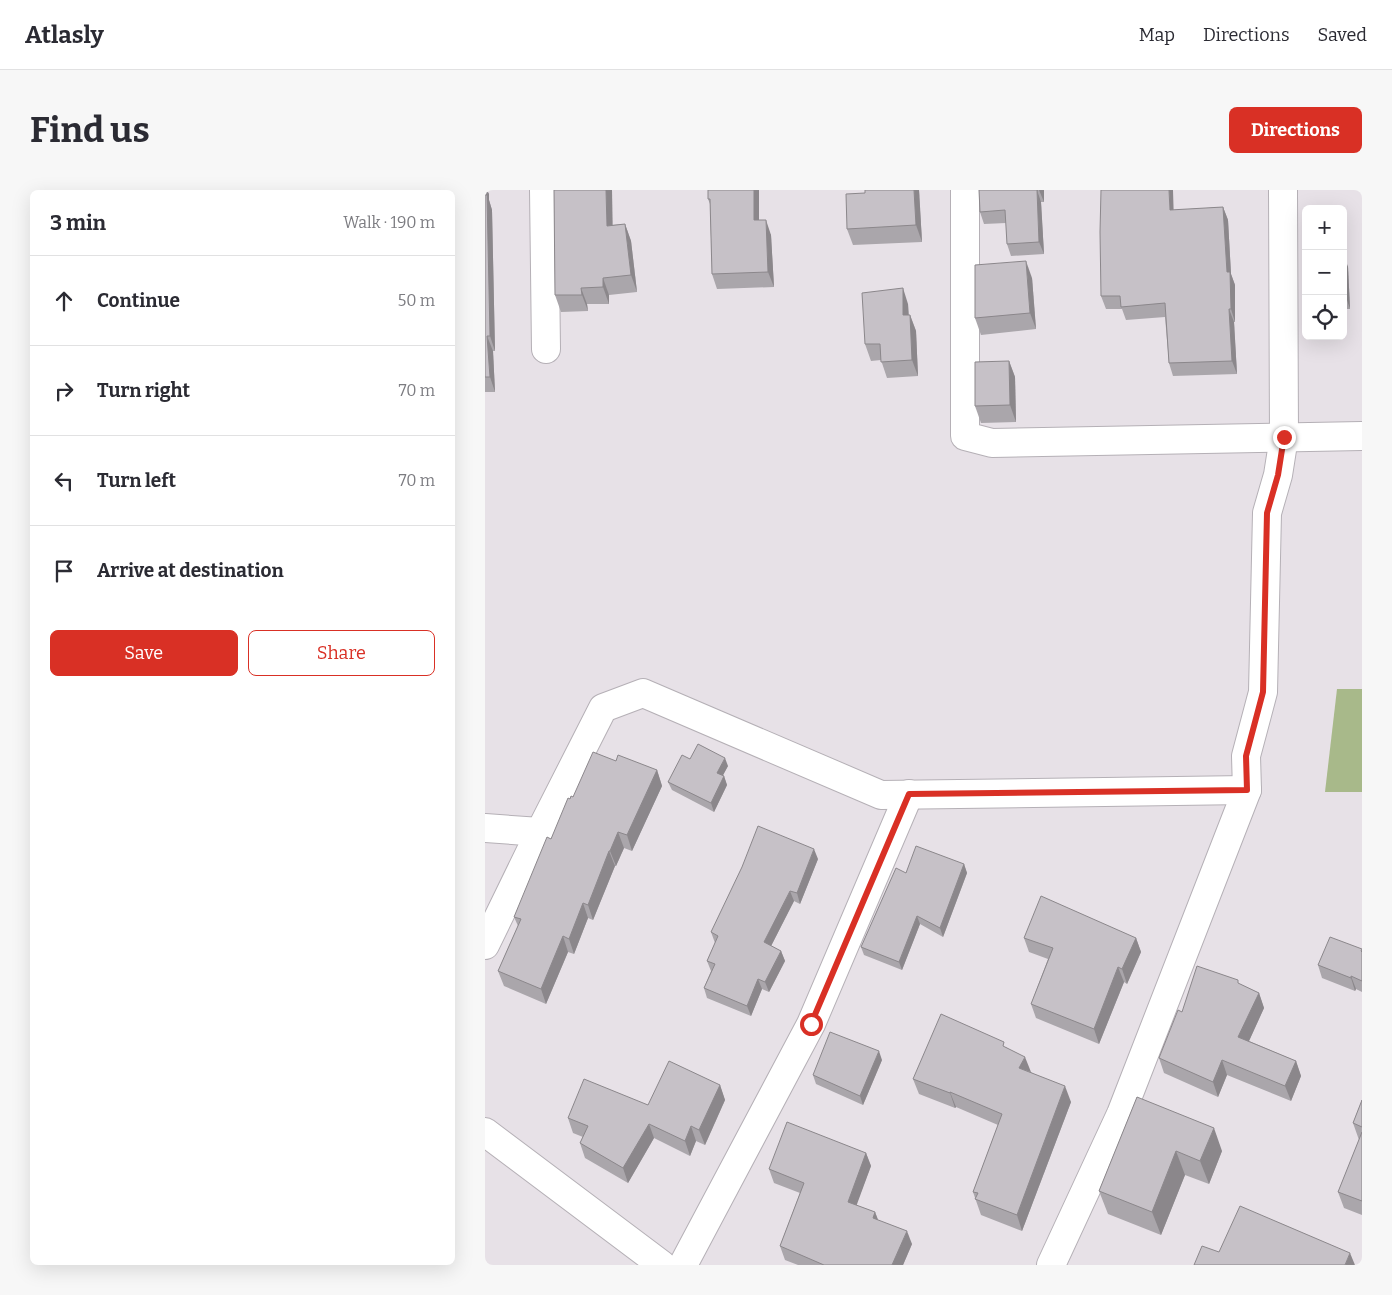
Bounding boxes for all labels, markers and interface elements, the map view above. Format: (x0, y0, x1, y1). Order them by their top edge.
text: Atlasly (25, 21, 104, 49)
text: Map (1139, 24, 1175, 46)
text: Directions (1203, 24, 1290, 46)
text: Saved (1318, 24, 1367, 46)
button: Directions (1229, 107, 1362, 153)
text: Find us (30, 109, 150, 151)
map controls (1302, 205, 1347, 340)
button: + (1302, 205, 1347, 250)
text: 3 min (50, 210, 106, 236)
text: Walk · 190 m (343, 213, 435, 232)
button: − (1302, 250, 1347, 295)
icon: ahead (50, 287, 78, 315)
text: Continue (97, 289, 180, 312)
text: 50 m (398, 291, 435, 310)
button: locate (1302, 295, 1347, 340)
icon: right (50, 377, 78, 405)
text: Turn right (97, 379, 190, 402)
text: 70 m (399, 381, 435, 400)
route end (1273, 426, 1296, 449)
icon: left (50, 467, 78, 495)
text: Turn left (97, 469, 176, 492)
text: 70 m (399, 471, 435, 490)
icon: arrive (50, 557, 78, 585)
text: Arrive at destination (97, 559, 284, 582)
button: Save (50, 630, 238, 676)
button: Share (248, 630, 435, 676)
route start (800, 1013, 823, 1036)

